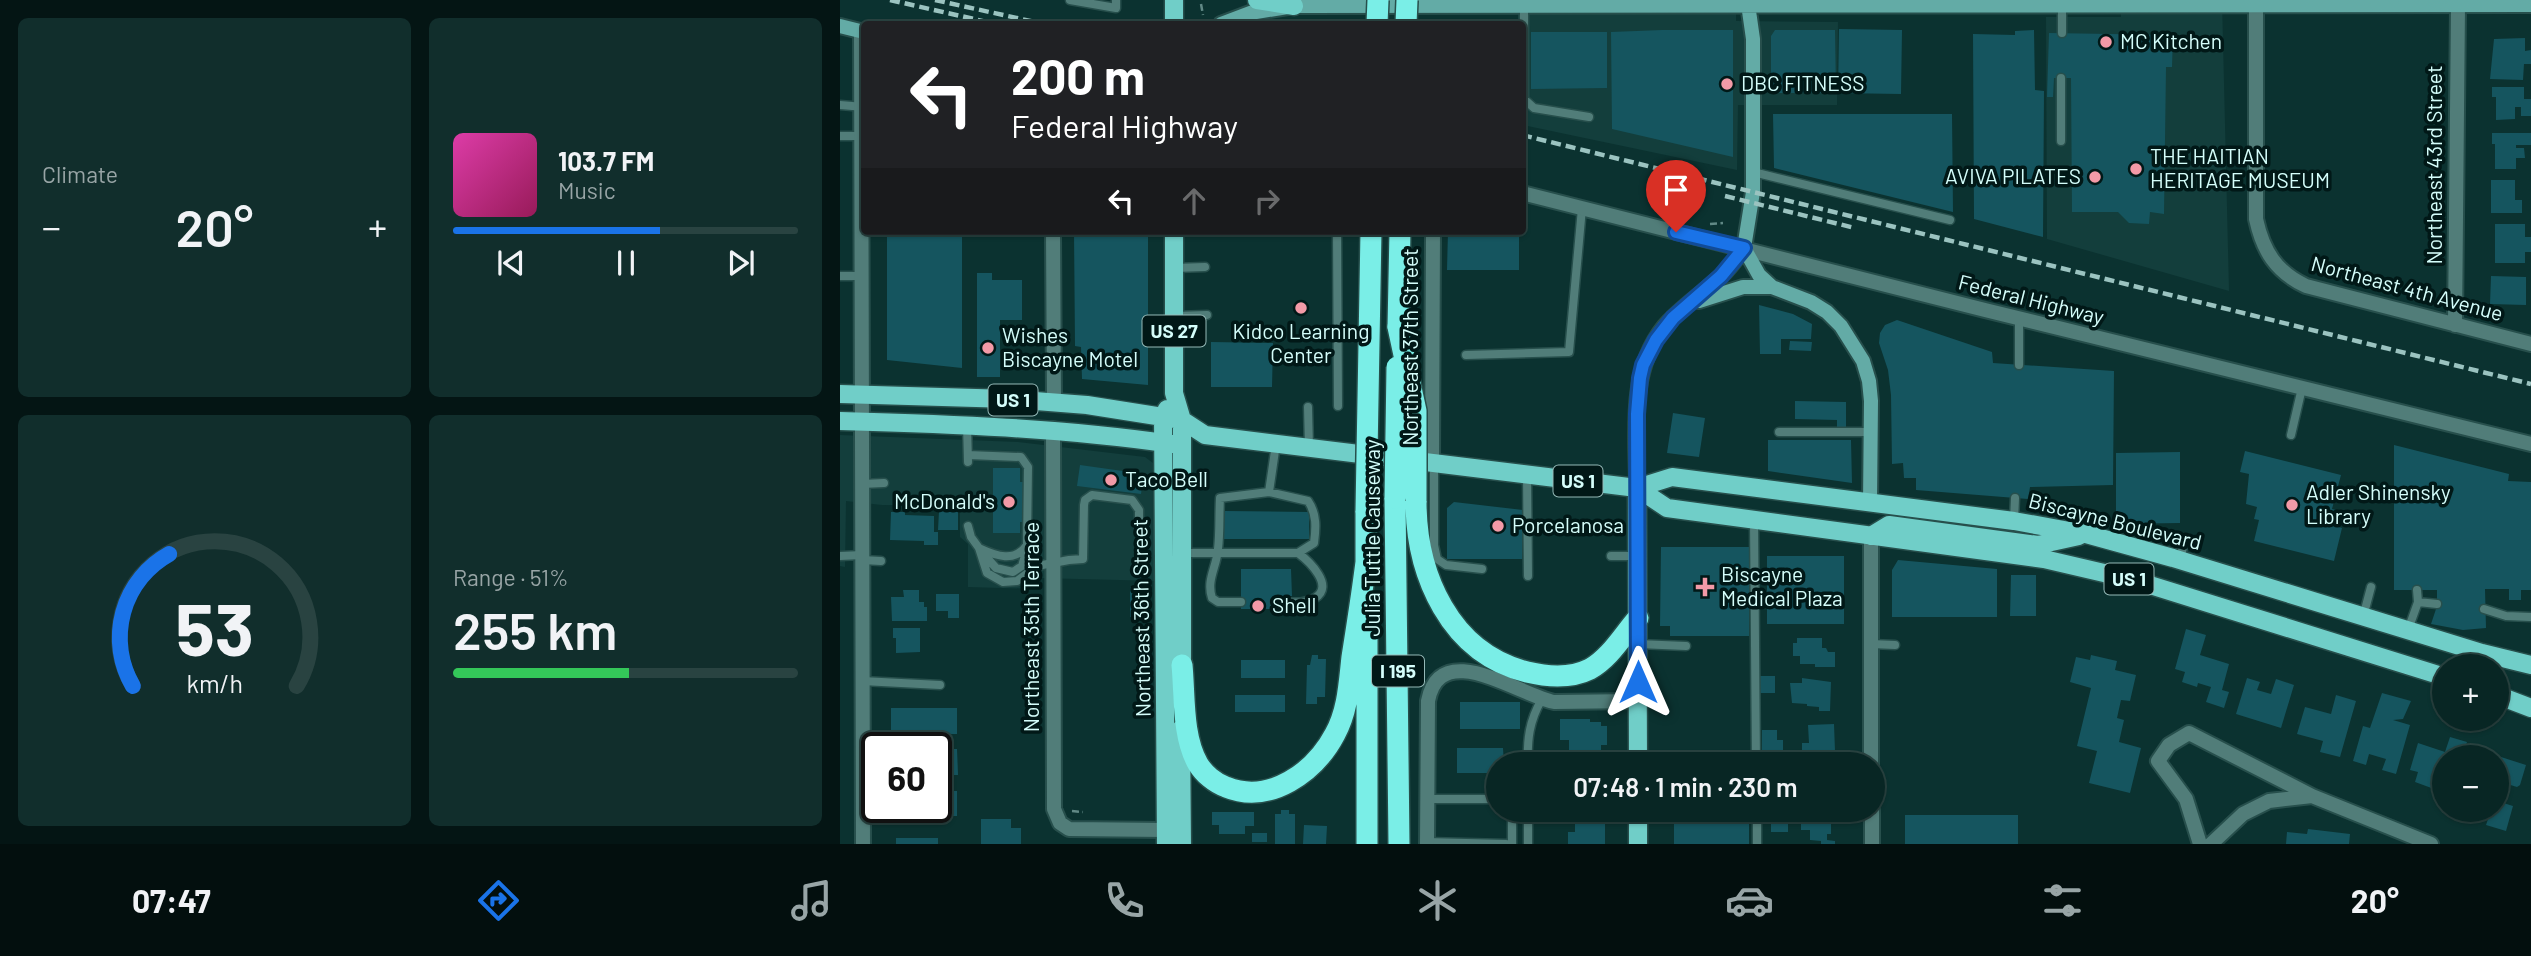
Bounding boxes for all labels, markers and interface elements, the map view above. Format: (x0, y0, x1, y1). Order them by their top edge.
place label: MC Kitchen (2120, 28, 2222, 53)
marker: MC Kitchen (2098, 34, 2114, 50)
text: 200 m (1011, 46, 1145, 105)
icon: left (896, 49, 987, 140)
street label: Northeast 43rd Street (2421, 65, 2446, 265)
place label: DBC FITNESS (1741, 70, 1865, 95)
marker: DBC FITNESS (1719, 76, 1735, 92)
text: Federal Highway (1011, 106, 1238, 144)
place label: THE HAITIAN HERITAGE MUSEUM (2150, 143, 2330, 192)
text: 103.7 FM (558, 145, 654, 176)
text: Climate (42, 160, 118, 188)
pin (1646, 160, 1706, 232)
marker: THE HAITIAN HERITAGE MUSEUM (2128, 161, 2144, 177)
place label: AVIVA PILATES (1945, 163, 2081, 188)
marker: AVIVA PILATES (2087, 169, 2103, 185)
icon: arrive (1657, 171, 1695, 209)
text: Music (558, 176, 616, 204)
icon: left (1102, 182, 1140, 220)
icon: ahead (1175, 182, 1213, 220)
icon: right (1248, 182, 1286, 220)
text: 20° (176, 195, 253, 257)
text: − (42, 203, 61, 249)
text: + (368, 203, 387, 249)
icon: previous (492, 244, 530, 282)
icon: pause (607, 244, 645, 282)
icon: next (722, 244, 760, 282)
street label: Northeast 37th Street (1397, 248, 1422, 446)
street label: Northeast 4th Avenue (2309, 250, 2506, 325)
street label: Federal Highway (1956, 268, 2107, 329)
marker: Kidco Learning Center (1293, 300, 1309, 316)
road number: US 27 (1142, 316, 1206, 346)
place label: Kidco Learning Center (1233, 318, 1369, 367)
place label: Wishes Biscayne Motel (1002, 322, 1138, 371)
marker: Wishes Biscayne Motel (980, 340, 996, 356)
road number: US 1 (988, 384, 1038, 416)
street label: Julia Tuttle Causeway (1359, 439, 1384, 637)
place label: Taco Bell (1125, 466, 1208, 491)
road number: US 1 (1554, 466, 1602, 496)
marker: Taco Bell (1103, 472, 1119, 488)
place label: Adler Shinensky Library (2306, 479, 2451, 528)
street label: Biscayne Boulevard (2026, 487, 2205, 554)
place label: McDonald's (894, 488, 995, 513)
marker: McDonald's (1001, 494, 1017, 510)
marker: Adler Shinensky Library (2284, 497, 2300, 513)
place label: Porcelanosa (1512, 512, 1624, 537)
marker: Porcelanosa (1490, 518, 1506, 534)
street label: Northeast 36th Street (1126, 519, 1155, 717)
street label: Northeast 35th Terrace (1018, 522, 1043, 732)
place label: Biscayne Medical Plaza (1721, 561, 1843, 610)
text: Range · 51% (453, 563, 569, 591)
road number: US 1 (2104, 564, 2154, 594)
marker: Biscayne Medical Plaza (1695, 577, 1715, 597)
text: 53 (175, 584, 254, 672)
place label: Shell (1272, 592, 1316, 617)
text: 255 km (453, 598, 617, 660)
marker: Shell (1250, 598, 1266, 614)
position arrow (1601, 645, 1675, 719)
map controls (2432, 654, 2509, 822)
button: + (2432, 654, 2509, 731)
road number: I 195 (1372, 656, 1424, 686)
text: km/h (186, 668, 243, 698)
speed limit sign: 60 (861, 732, 952, 823)
button: − (2432, 745, 2509, 822)
text: 07:48 · 1 min · 230 m (1573, 771, 1798, 802)
icon: directions (474, 876, 523, 925)
icon: music (787, 876, 836, 925)
icon: phone (1100, 876, 1149, 925)
icon: climate (1413, 876, 1462, 925)
icon: car (1725, 876, 1774, 925)
icon: filters (2038, 876, 2087, 925)
text: 07:47 (132, 881, 211, 919)
text: 20° (2351, 881, 2399, 919)

